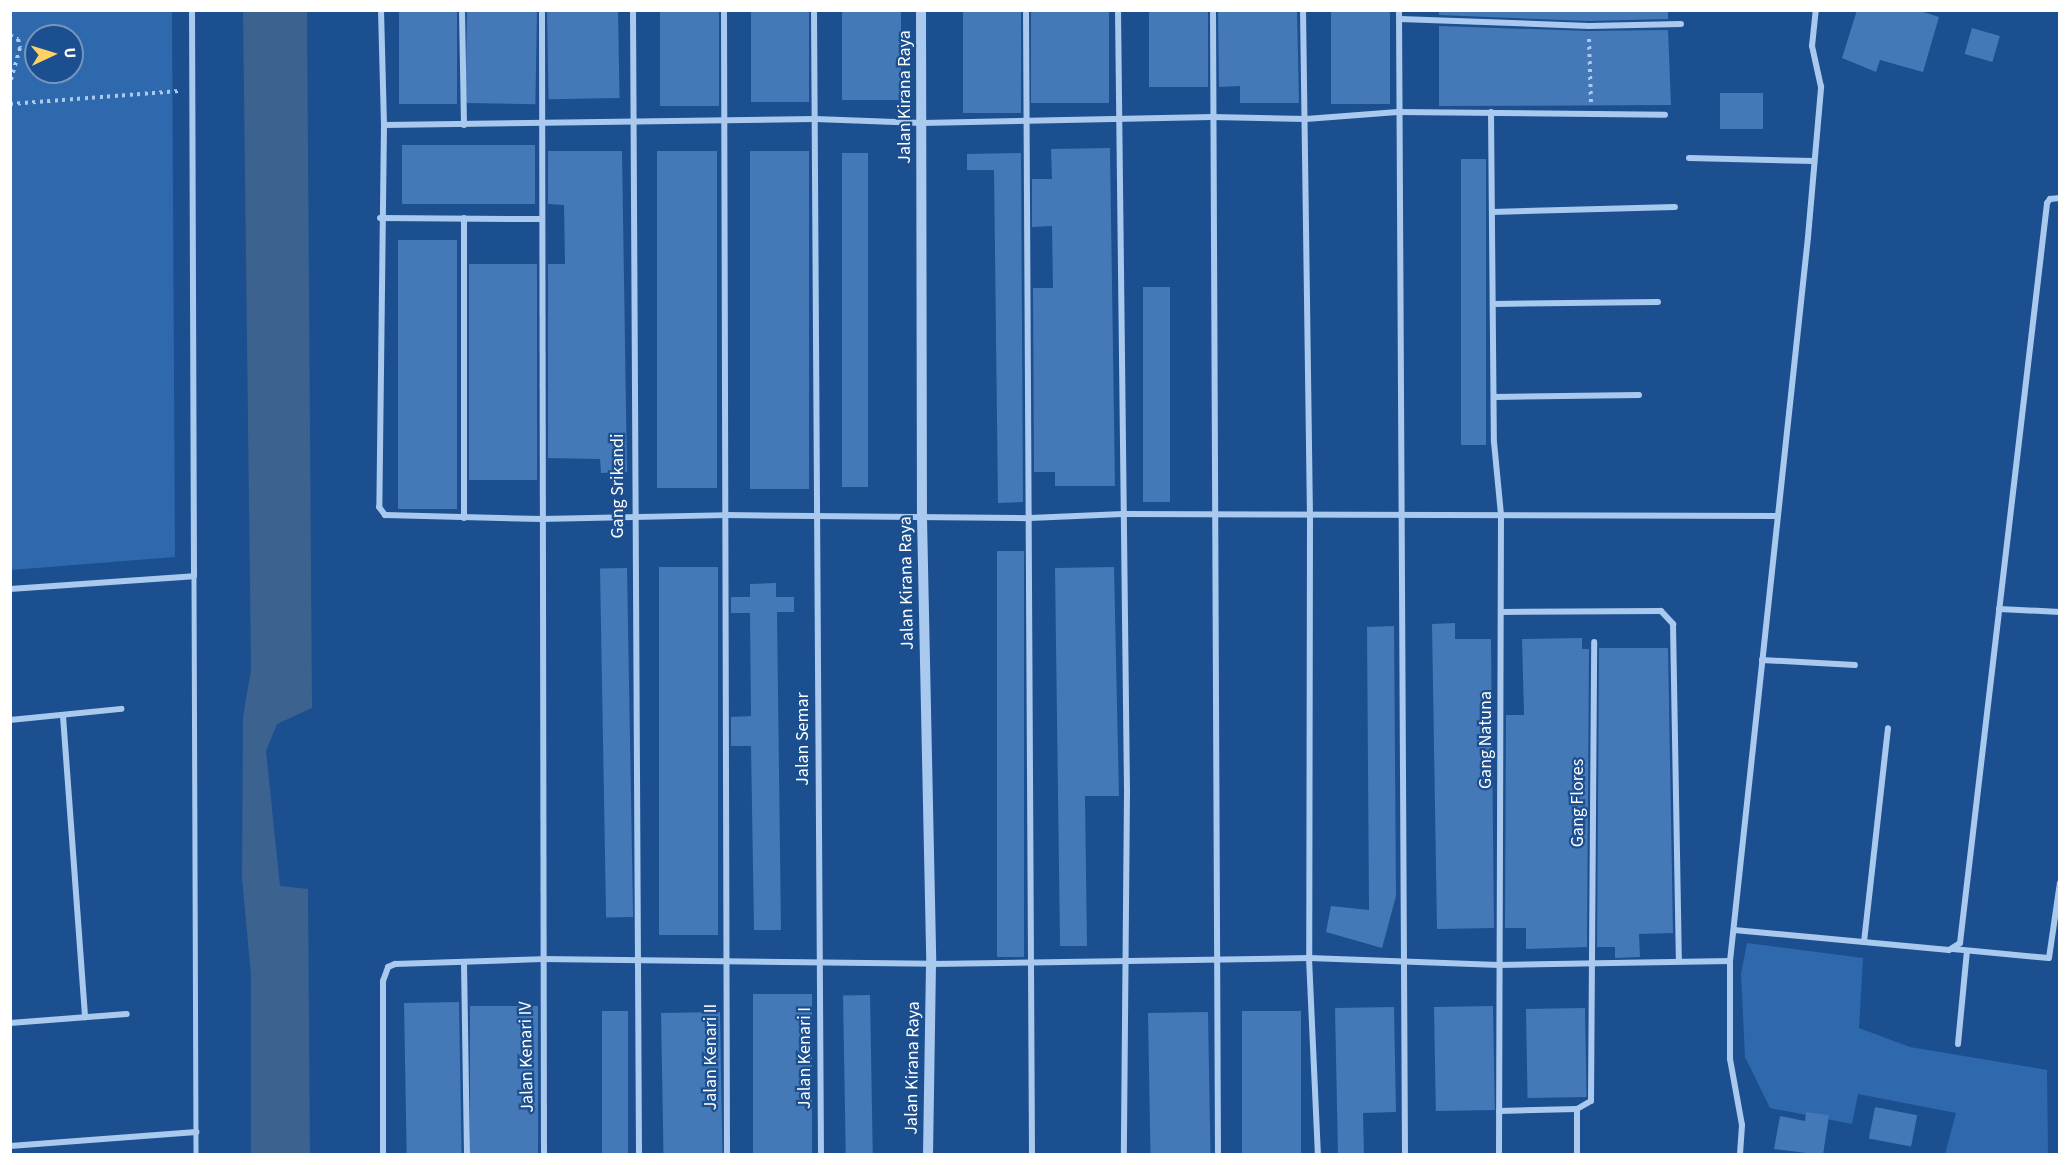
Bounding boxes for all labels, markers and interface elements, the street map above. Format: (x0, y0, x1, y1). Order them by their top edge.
north arrow (24, 24, 84, 84)
street label: Jalan Kirana Raya (894, 30, 916, 164)
text: U (59, 47, 81, 59)
street label: Gang Srikandi (607, 433, 629, 539)
street label: Jalan Kirana Raya (895, 516, 919, 650)
street label: Gang Natuna (1475, 691, 1497, 789)
street label: Jalan Semar (792, 692, 814, 786)
street label: Gang Flores (1567, 759, 1589, 847)
street label: Jalan Kenari IV (515, 1001, 539, 1113)
street label: Jalan Kirana Raya (901, 1001, 925, 1135)
street label: Jalan Kenari II (700, 1004, 722, 1110)
street label: Jalan Kenari I (794, 1007, 816, 1109)

